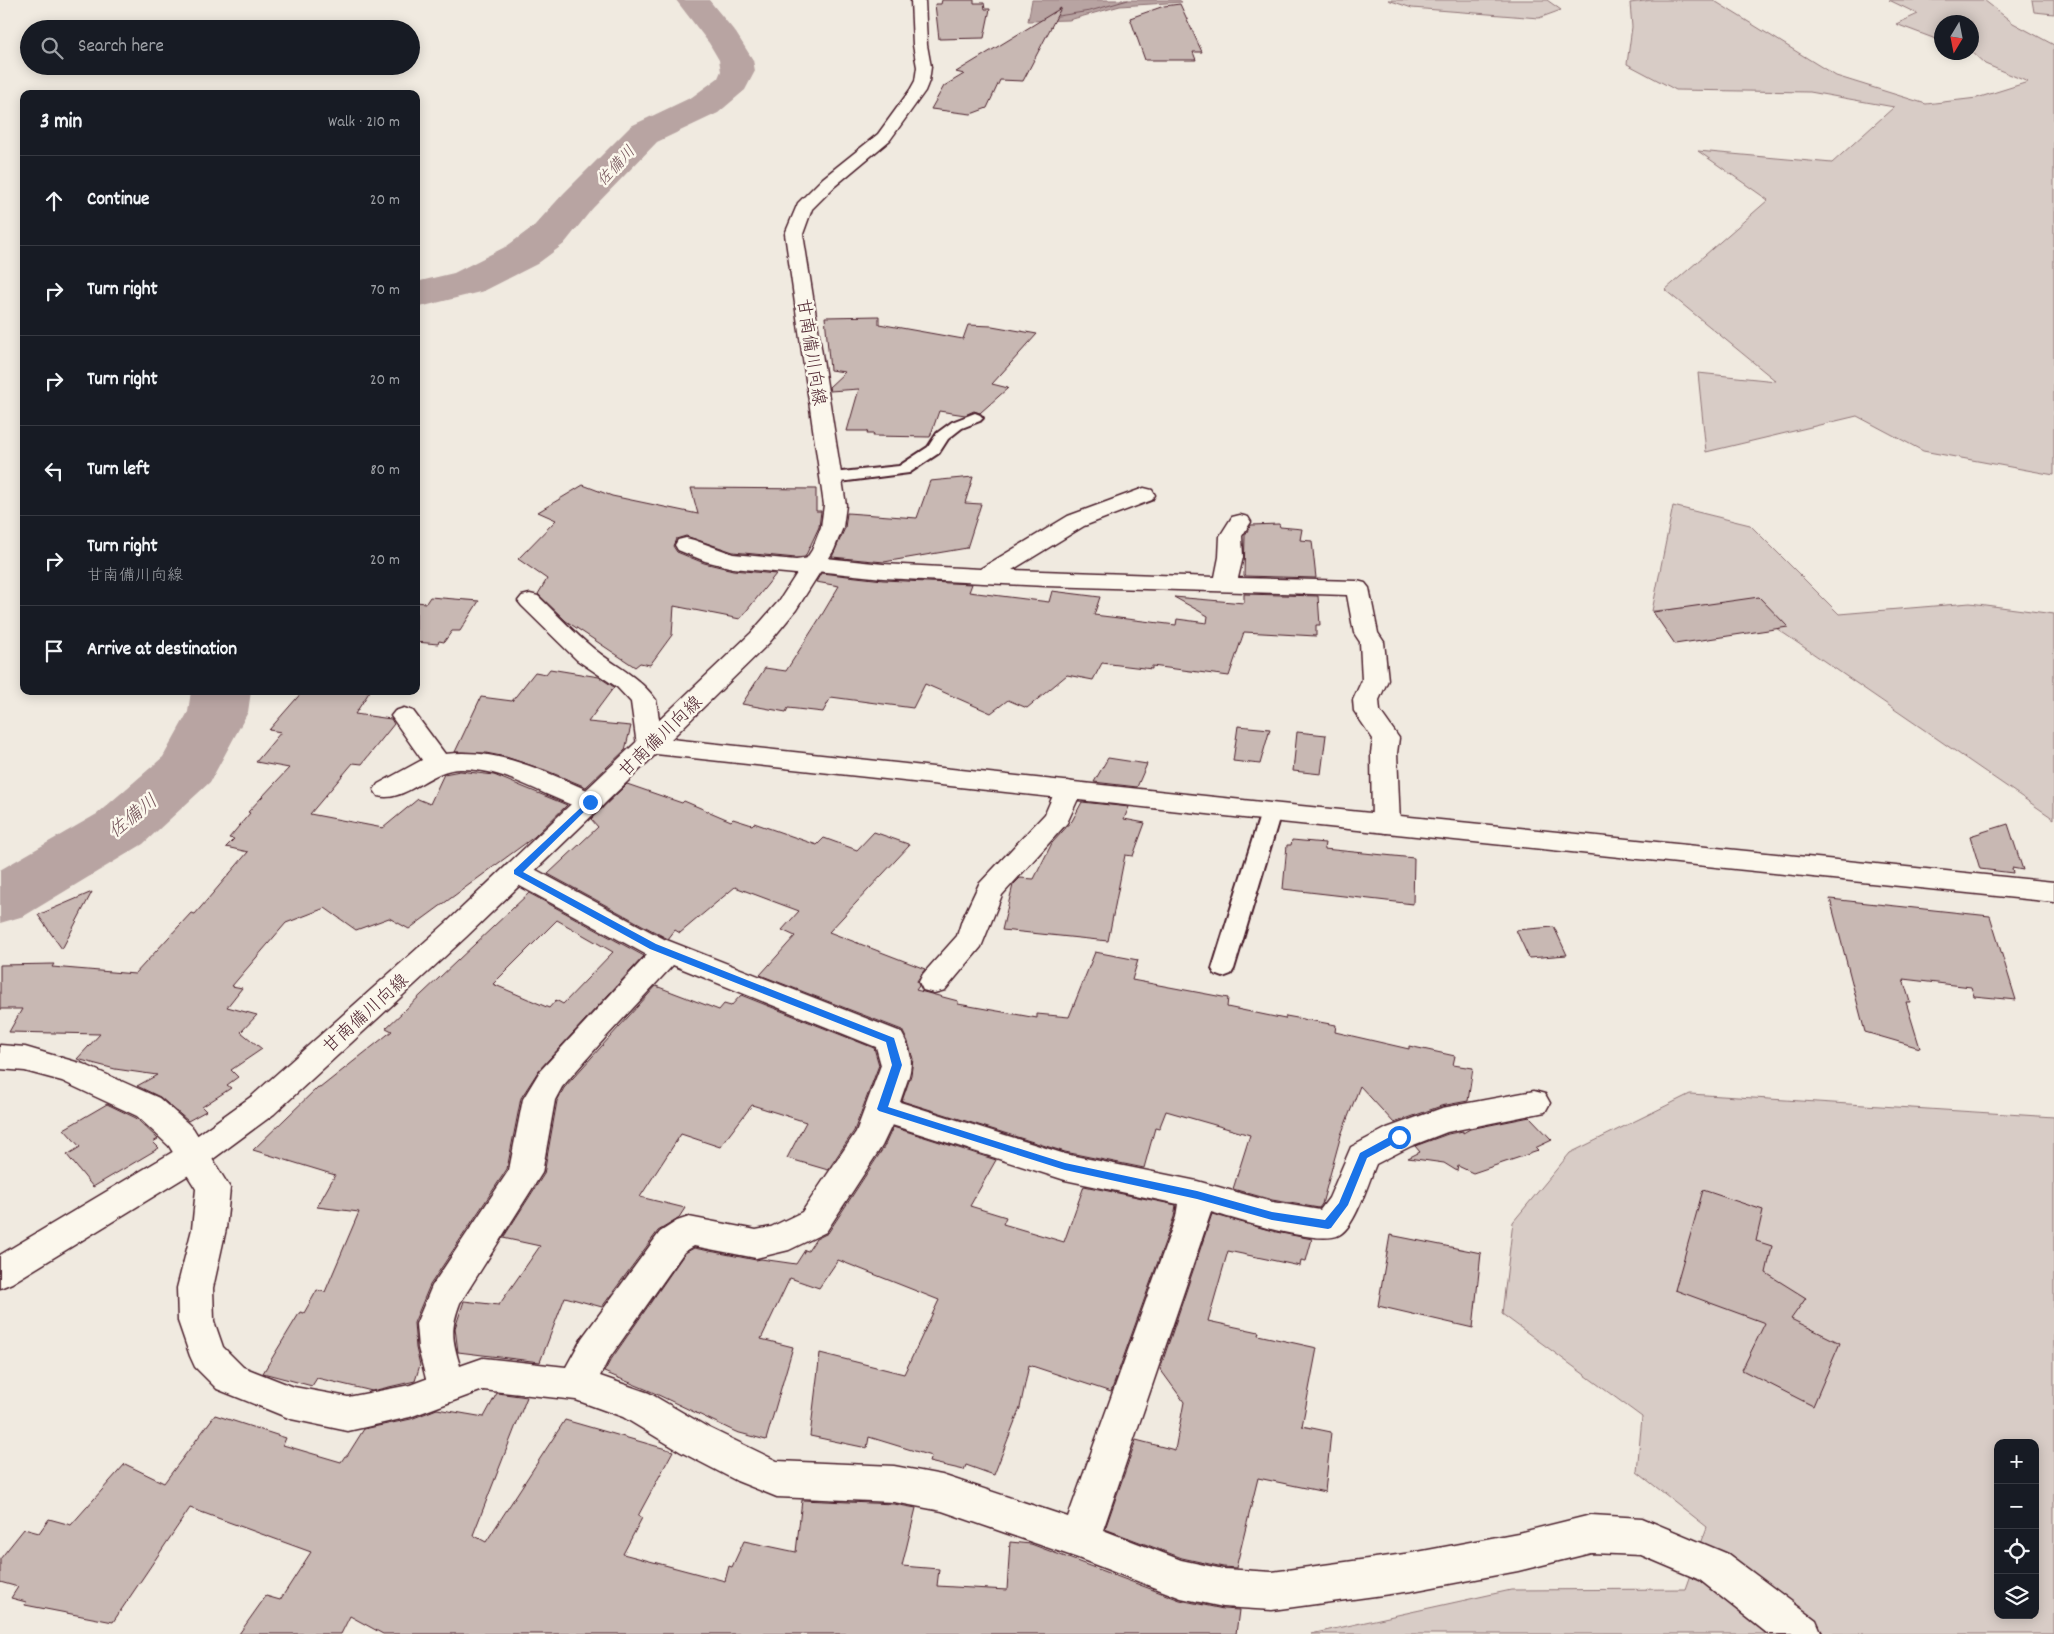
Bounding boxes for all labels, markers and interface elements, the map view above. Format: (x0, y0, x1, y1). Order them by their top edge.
north arrow (1934, 15, 1979, 60)
search box (20, 20, 420, 75)
icon: search (38, 34, 66, 62)
text: Search here (78, 34, 164, 61)
text: 3 min (40, 108, 82, 138)
text: Walk · 210 m (328, 111, 400, 134)
water label: 佐備川 (592, 141, 642, 192)
icon: ahead (40, 187, 68, 215)
text: Continue (87, 187, 149, 214)
text: 20 m (370, 189, 400, 212)
icon: right (40, 277, 68, 305)
text: Turn right (87, 277, 158, 304)
text: 70 m (370, 279, 400, 302)
street label: 甘南備川向線 (789, 297, 830, 408)
icon: right (40, 367, 68, 395)
text: Turn right (87, 367, 158, 394)
text: 20 m (370, 369, 400, 392)
icon: left (40, 457, 68, 485)
text: Turn left (87, 457, 150, 484)
text: 80 m (370, 459, 400, 482)
text: Turn right (87, 534, 158, 561)
icon: right (40, 547, 68, 575)
text: 20 m (370, 549, 400, 572)
text: 甘南備川向線 (87, 565, 183, 588)
icon: arrive (40, 637, 68, 665)
text: Arrive at destination (87, 637, 237, 664)
street label: 甘南備川向線 (614, 691, 709, 784)
water label: 佐備川 (104, 789, 165, 846)
route end (579, 791, 602, 814)
street label: 甘南備川向線 (318, 969, 415, 1060)
route start (1388, 1126, 1411, 1149)
map controls (1994, 1439, 2039, 1619)
button: + (1994, 1439, 2039, 1484)
button: − (1994, 1484, 2039, 1529)
button: locate (1994, 1529, 2039, 1574)
button: layers (1994, 1574, 2039, 1619)

